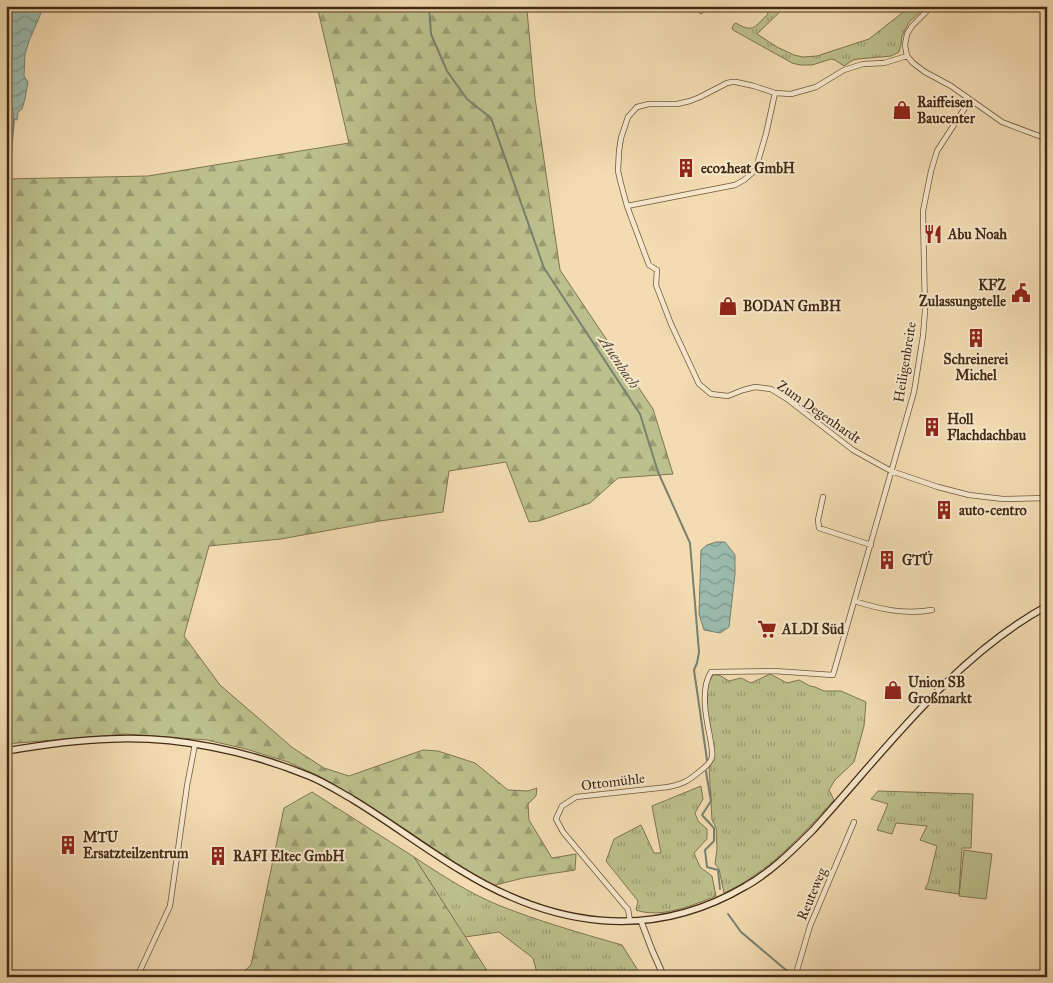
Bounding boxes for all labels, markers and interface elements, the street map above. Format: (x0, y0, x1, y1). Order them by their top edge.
place label: Raiffeisen Baucenter (917, 94, 976, 127)
shop icon: Raiffeisen Baucenter (891, 99, 913, 121)
building icon: eco2heat GmbH (675, 157, 697, 179)
place label: eco2heat GmbH (701, 160, 795, 177)
restaurant icon: Abu Noah (922, 223, 944, 245)
place label: Abu Noah (947, 226, 1007, 243)
place label: KFZ Zulassungstelle (919, 277, 1006, 311)
public building icon: KFZ Zulassungstelle (1010, 282, 1032, 304)
shop icon: BODAN GmBH (717, 295, 739, 317)
place label: BODAN GmBH (743, 298, 841, 315)
street label: Heiligenbreite (890, 320, 920, 404)
building icon: Schreinerei Michel (965, 327, 987, 349)
water label: Auenbach (594, 330, 644, 393)
place label: Schreinerei Michel (944, 351, 1009, 384)
street label: Zum Degenhardt (774, 377, 864, 447)
place label: Holl Flachdachbau (947, 411, 1027, 444)
building icon: Holl Flachdachbau (921, 416, 943, 438)
building icon: auto-centro (933, 499, 955, 521)
place label: auto-centro (959, 502, 1027, 519)
building icon: GTÜ (876, 549, 898, 571)
place label: GTÜ (902, 550, 934, 569)
supermarket icon: ALDI Süd (756, 618, 778, 640)
place label: ALDI Süd (781, 621, 845, 638)
place label: Union SB Großmarkt (908, 674, 972, 707)
shop icon: Union SB Großmarkt (882, 679, 904, 701)
street label: Ottomühle (580, 770, 646, 794)
place label: MTU Ersatzteilzentrum (83, 829, 189, 862)
building icon: MTU Ersatzteilzentrum (57, 834, 79, 856)
building icon: RAFI Eltec GmbH (207, 845, 229, 867)
place label: RAFI Eltec GmbH (233, 848, 345, 865)
street label: Reuteweg (793, 865, 831, 923)

